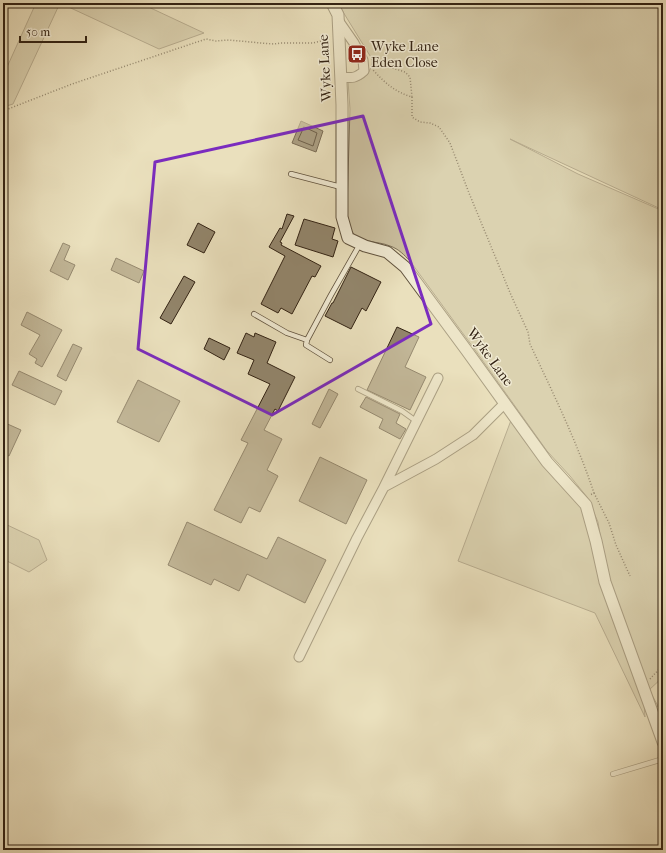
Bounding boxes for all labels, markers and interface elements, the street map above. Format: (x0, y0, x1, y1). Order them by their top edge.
scale bar (20, 18, 86, 44)
text: 50 m (26, 25, 50, 39)
street label: Wyke Lane (315, 34, 335, 103)
place label: Wyke Lane Eden Close (370, 38, 439, 71)
bus stop icon: Wyke Lane Eden Close (346, 43, 368, 65)
street label: Wyke Lane (463, 324, 517, 389)

